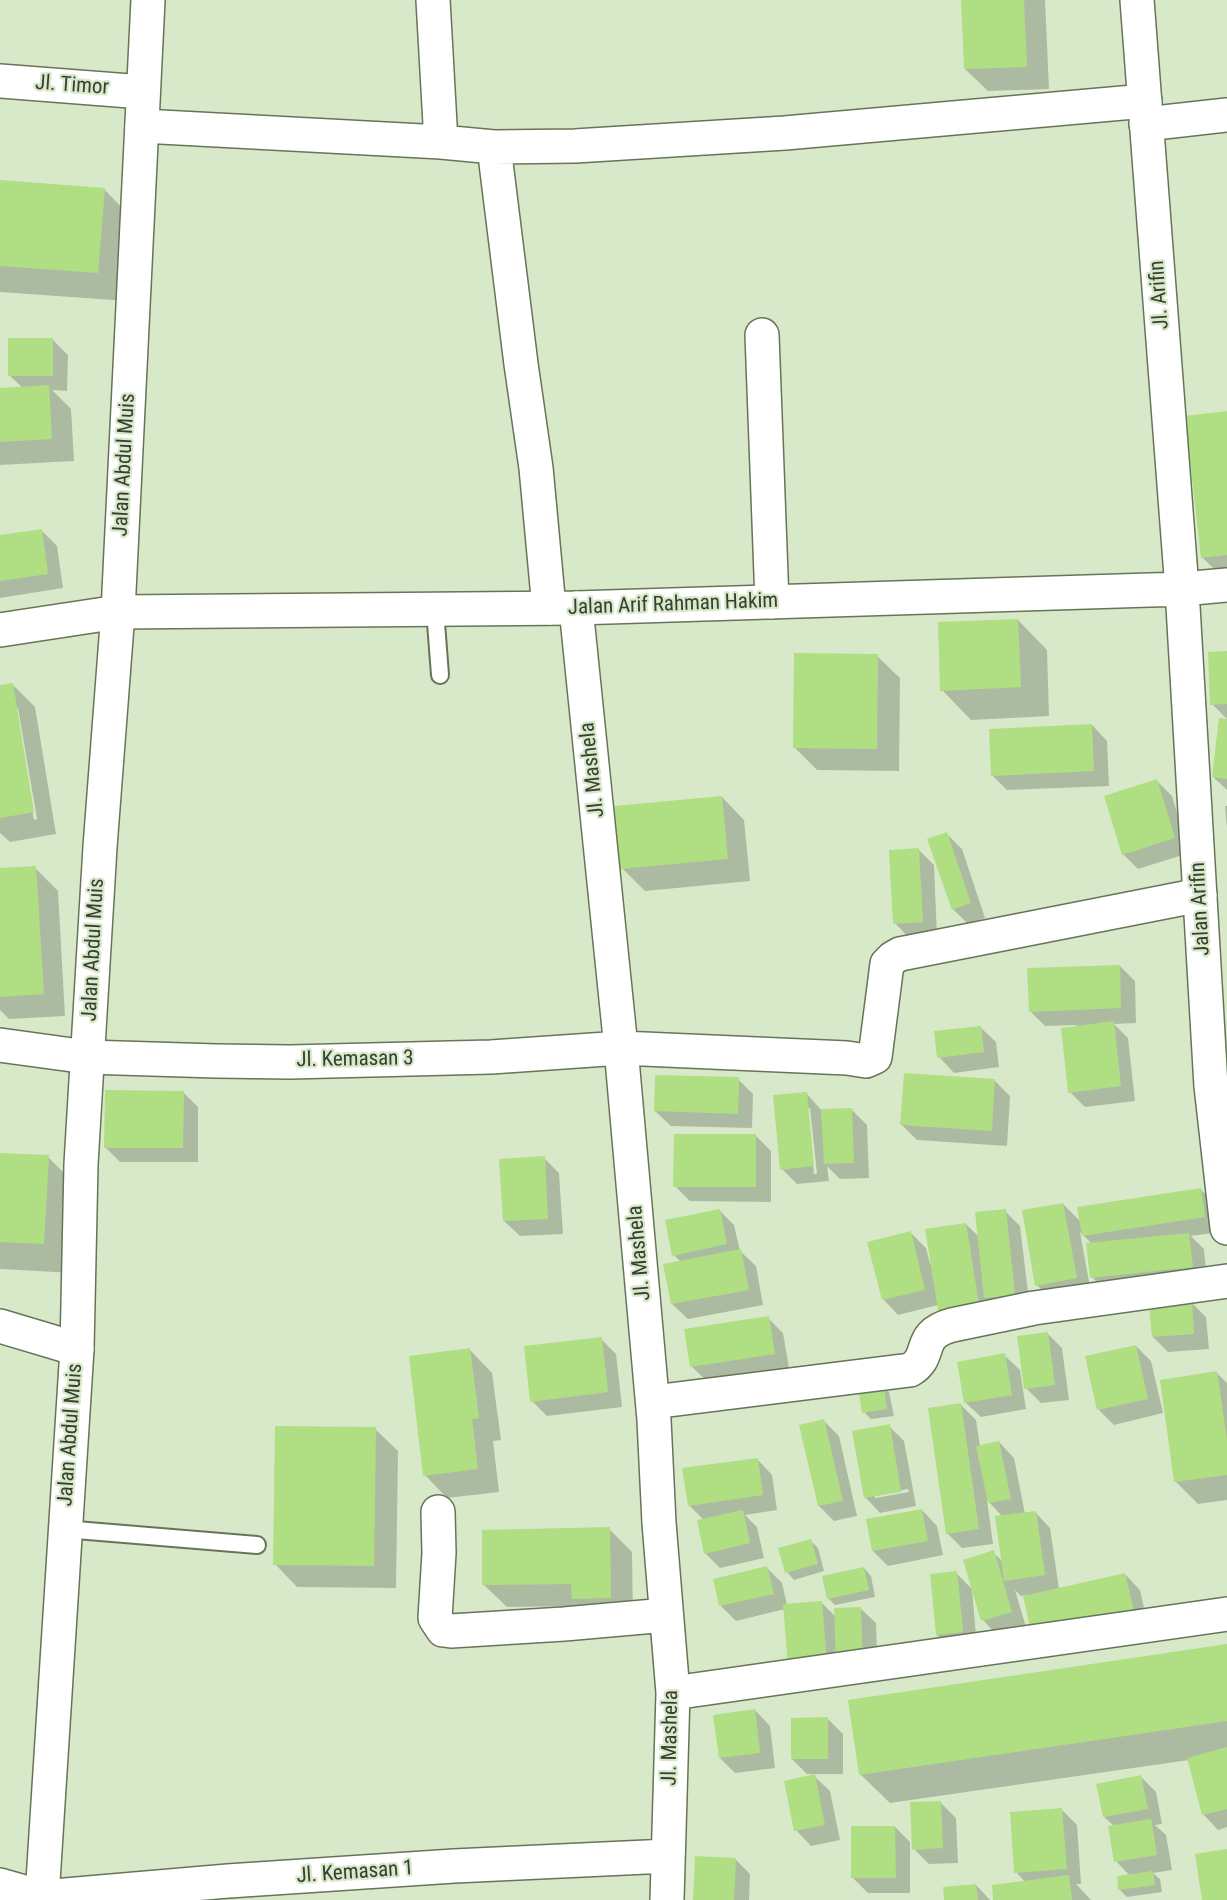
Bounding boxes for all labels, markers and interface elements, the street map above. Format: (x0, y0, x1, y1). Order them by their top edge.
street label: Jl. Timor (34, 71, 110, 101)
street label: Jl. Arifin (1145, 260, 1175, 330)
street label: Jalan Abdul Muis (109, 393, 141, 537)
street label: Jalan Arif Rahman Hakim (567, 589, 779, 621)
street label: Jl. Mashela (575, 721, 611, 819)
street label: Jalan Arifin (1186, 861, 1216, 957)
street label: Jalan Abdul Muis (78, 878, 110, 1022)
street label: Jl. Kemasan 3 (296, 1046, 414, 1074)
street label: Jl. Mashela (623, 1204, 657, 1302)
street label: Jalan Abdul Muis (53, 1363, 89, 1507)
street label: Jl. Mashela (658, 1690, 684, 1786)
street label: Jl. Kemasan 1 (296, 1856, 414, 1890)

